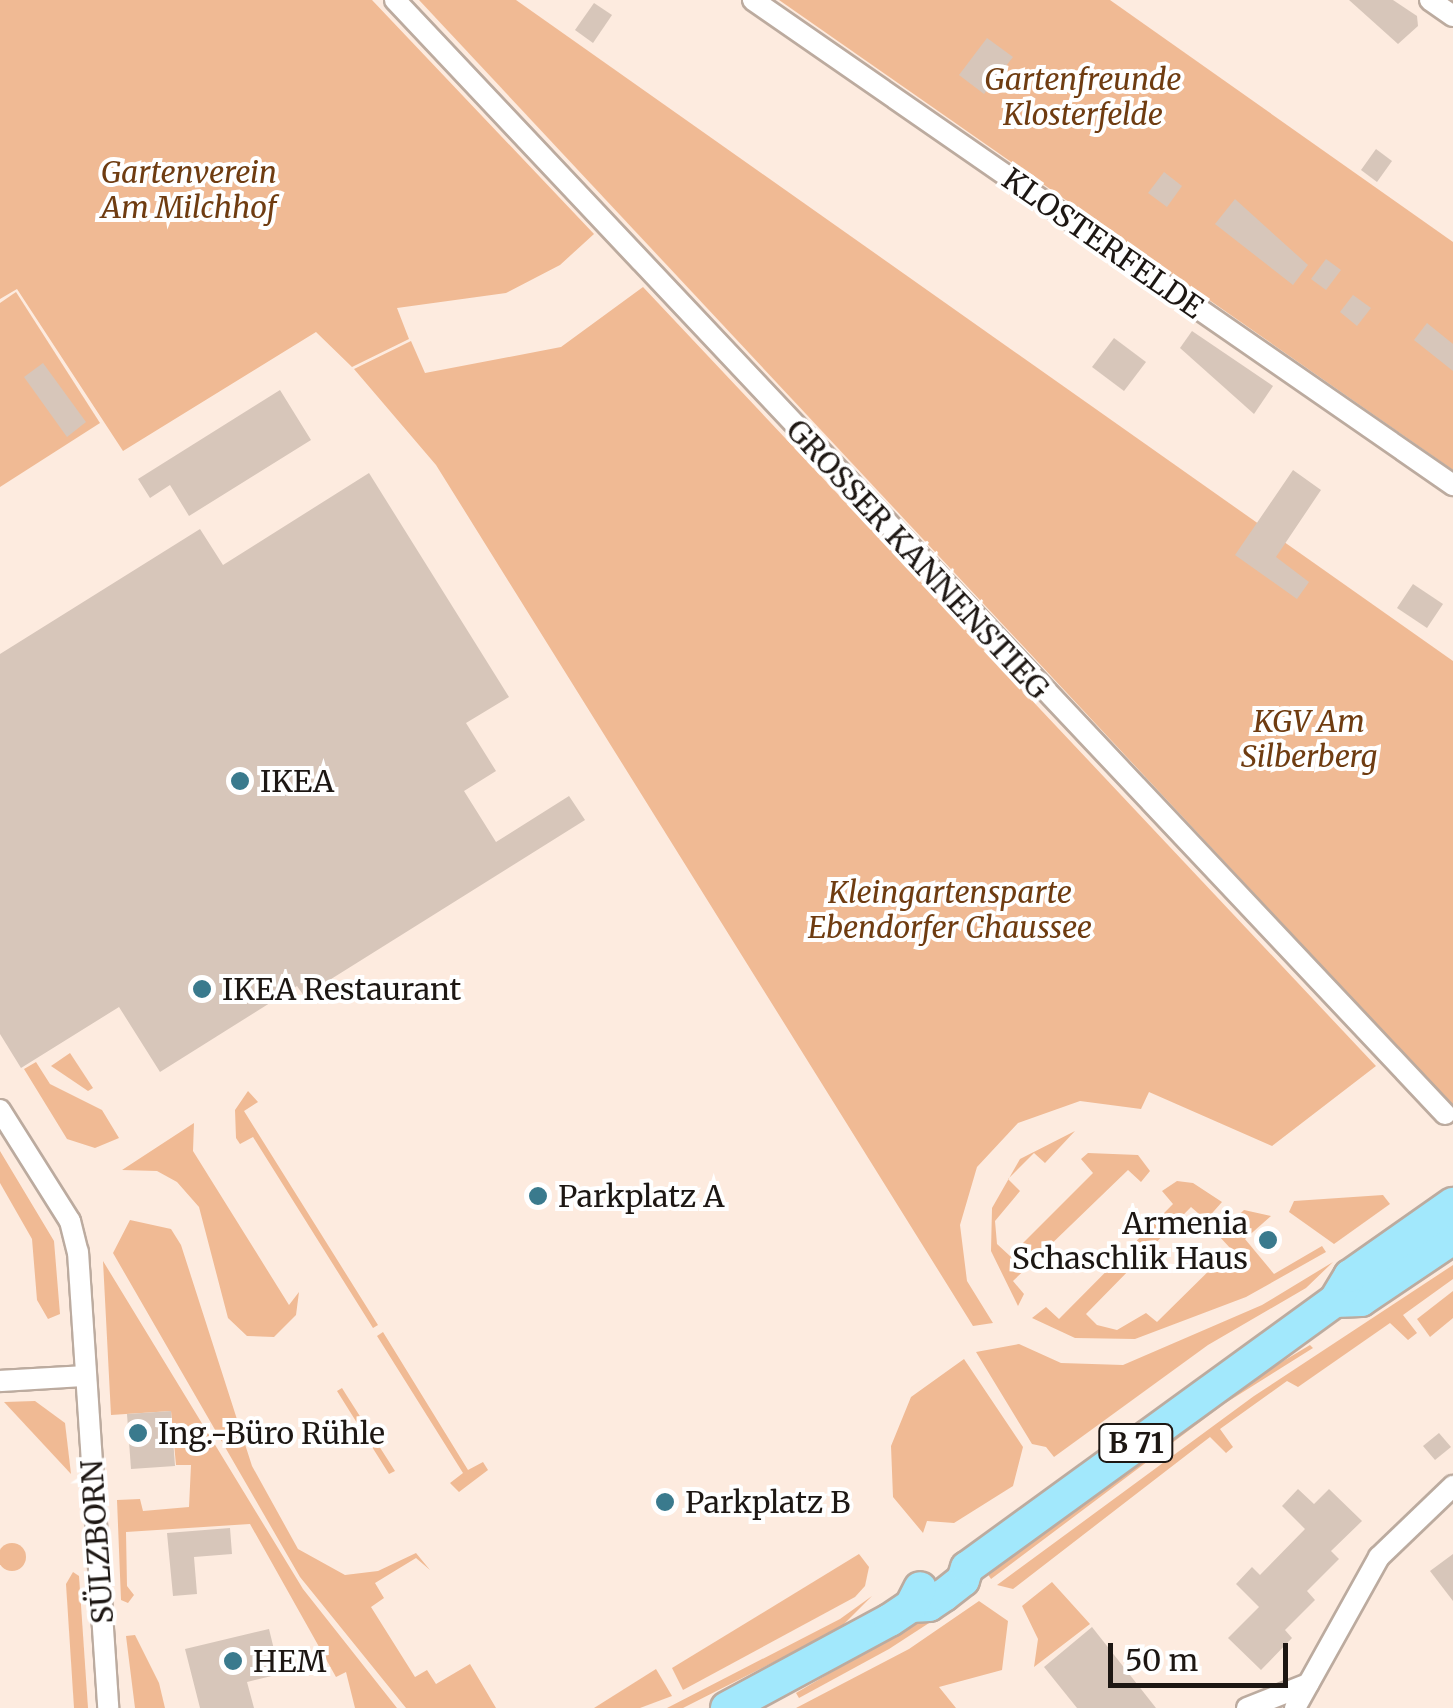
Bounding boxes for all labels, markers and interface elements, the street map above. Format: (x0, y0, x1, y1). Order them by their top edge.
park label: Gartenfreunde Klosterfelde (985, 61, 1181, 132)
park label: Gartenverein Am Milchhof (101, 154, 277, 224)
street label: KLOSTERFELDE (996, 160, 1210, 326)
street label: GROSSER KANNENSTIEG (779, 412, 1057, 706)
park label: KGV Am Silberberg (1241, 703, 1377, 774)
place label: IKEA (260, 763, 334, 799)
marker: IKEA (229, 770, 251, 792)
park label: Kleingartensparte Ebendorfer Chaussee (808, 874, 1092, 944)
place label: IKEA Restaurant (222, 971, 461, 1007)
marker: IKEA Restaurant (191, 978, 213, 1000)
place label: Parkplatz A (558, 1178, 724, 1214)
marker: Parkplatz A (527, 1185, 549, 1207)
place label: Armenia Schaschlik Haus (1012, 1205, 1248, 1276)
marker: Armenia Schaschlik Haus (1257, 1229, 1279, 1251)
place label: Ing.-Büro Rühle (158, 1415, 385, 1451)
road number: B 71 (1096, 1420, 1176, 1466)
marker: Ing.-Büro Rühle (127, 1422, 149, 1444)
street label: SÜLZBORN (73, 1459, 121, 1625)
place label: Parkplatz B (685, 1484, 850, 1520)
marker: Parkplatz B (654, 1491, 676, 1513)
scale bar (1113, 1623, 1293, 1685)
text: 50 m (1125, 1641, 1198, 1679)
place label: HEM (253, 1643, 326, 1679)
marker: HEM (222, 1650, 244, 1672)

